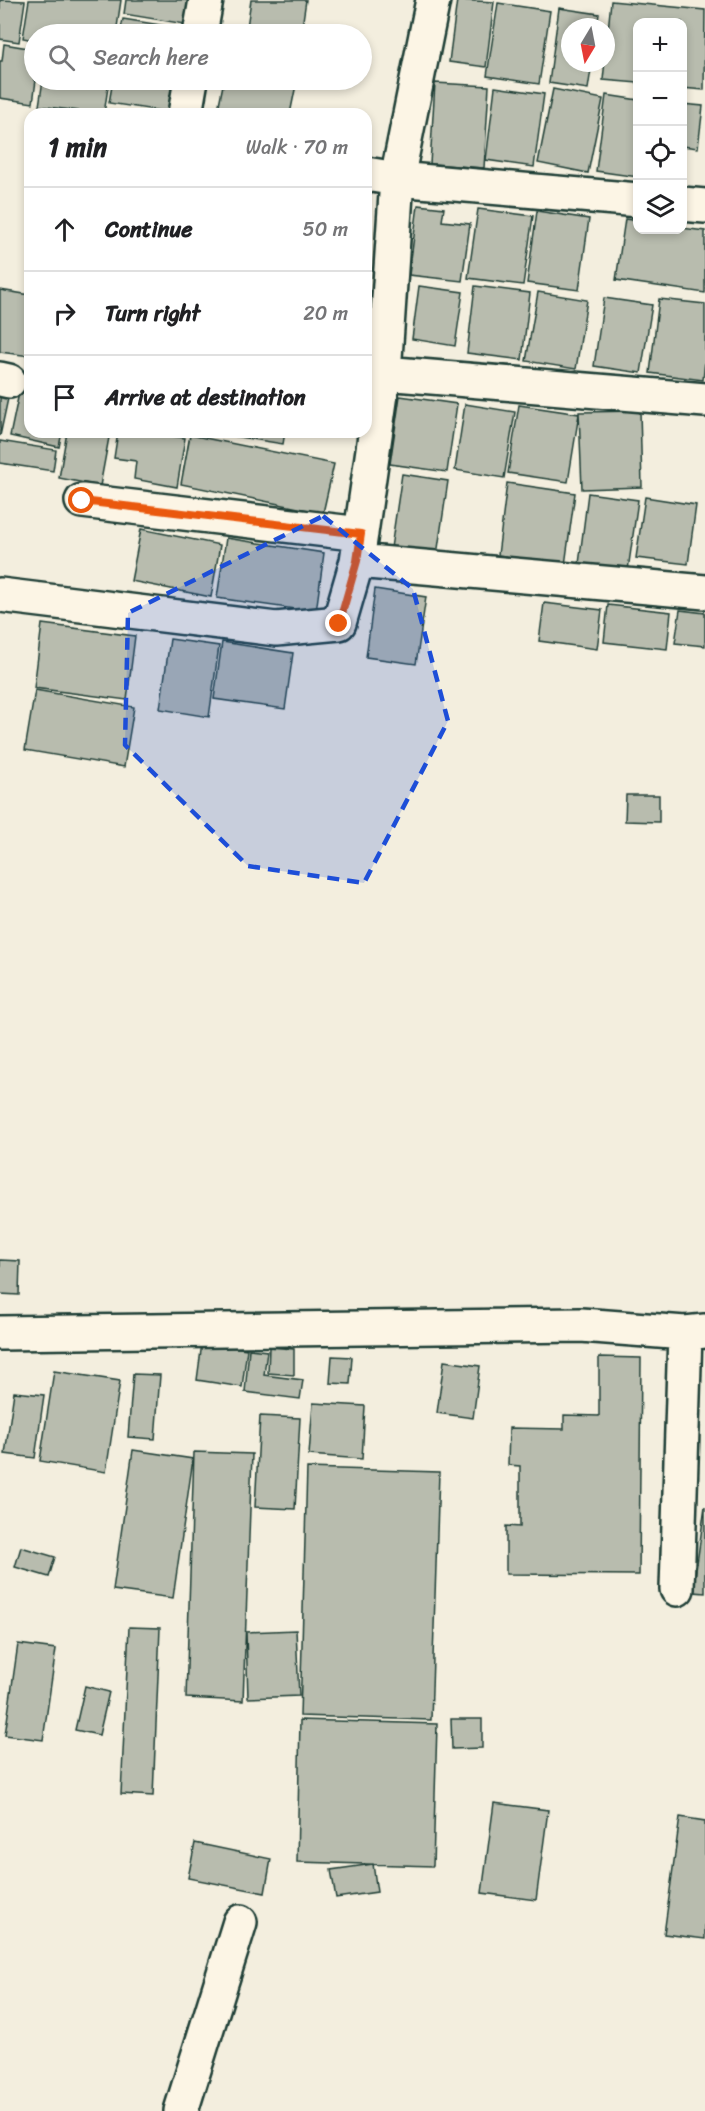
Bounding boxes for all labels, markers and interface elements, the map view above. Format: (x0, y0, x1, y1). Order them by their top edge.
north arrow (561, 18, 615, 72)
map controls (633, 18, 687, 234)
button: + (633, 18, 687, 72)
search box (24, 24, 372, 90)
text: Search here (93, 38, 209, 77)
icon: search (45, 41, 78, 74)
button: − (633, 72, 687, 126)
text: 1 min (48, 124, 107, 170)
button: locate (633, 126, 687, 180)
text: Walk · 70 m (246, 130, 348, 165)
button: layers (633, 180, 687, 234)
text: Continue (105, 210, 193, 249)
text: 50 m (303, 212, 348, 247)
icon: ahead (48, 213, 81, 246)
text: Turn right (105, 294, 200, 333)
text: 20 m (303, 296, 348, 331)
icon: right (48, 297, 81, 330)
text: Arrive at destination (105, 378, 306, 417)
icon: arrive (48, 381, 81, 414)
route start (68, 487, 94, 513)
route end (325, 610, 351, 636)

